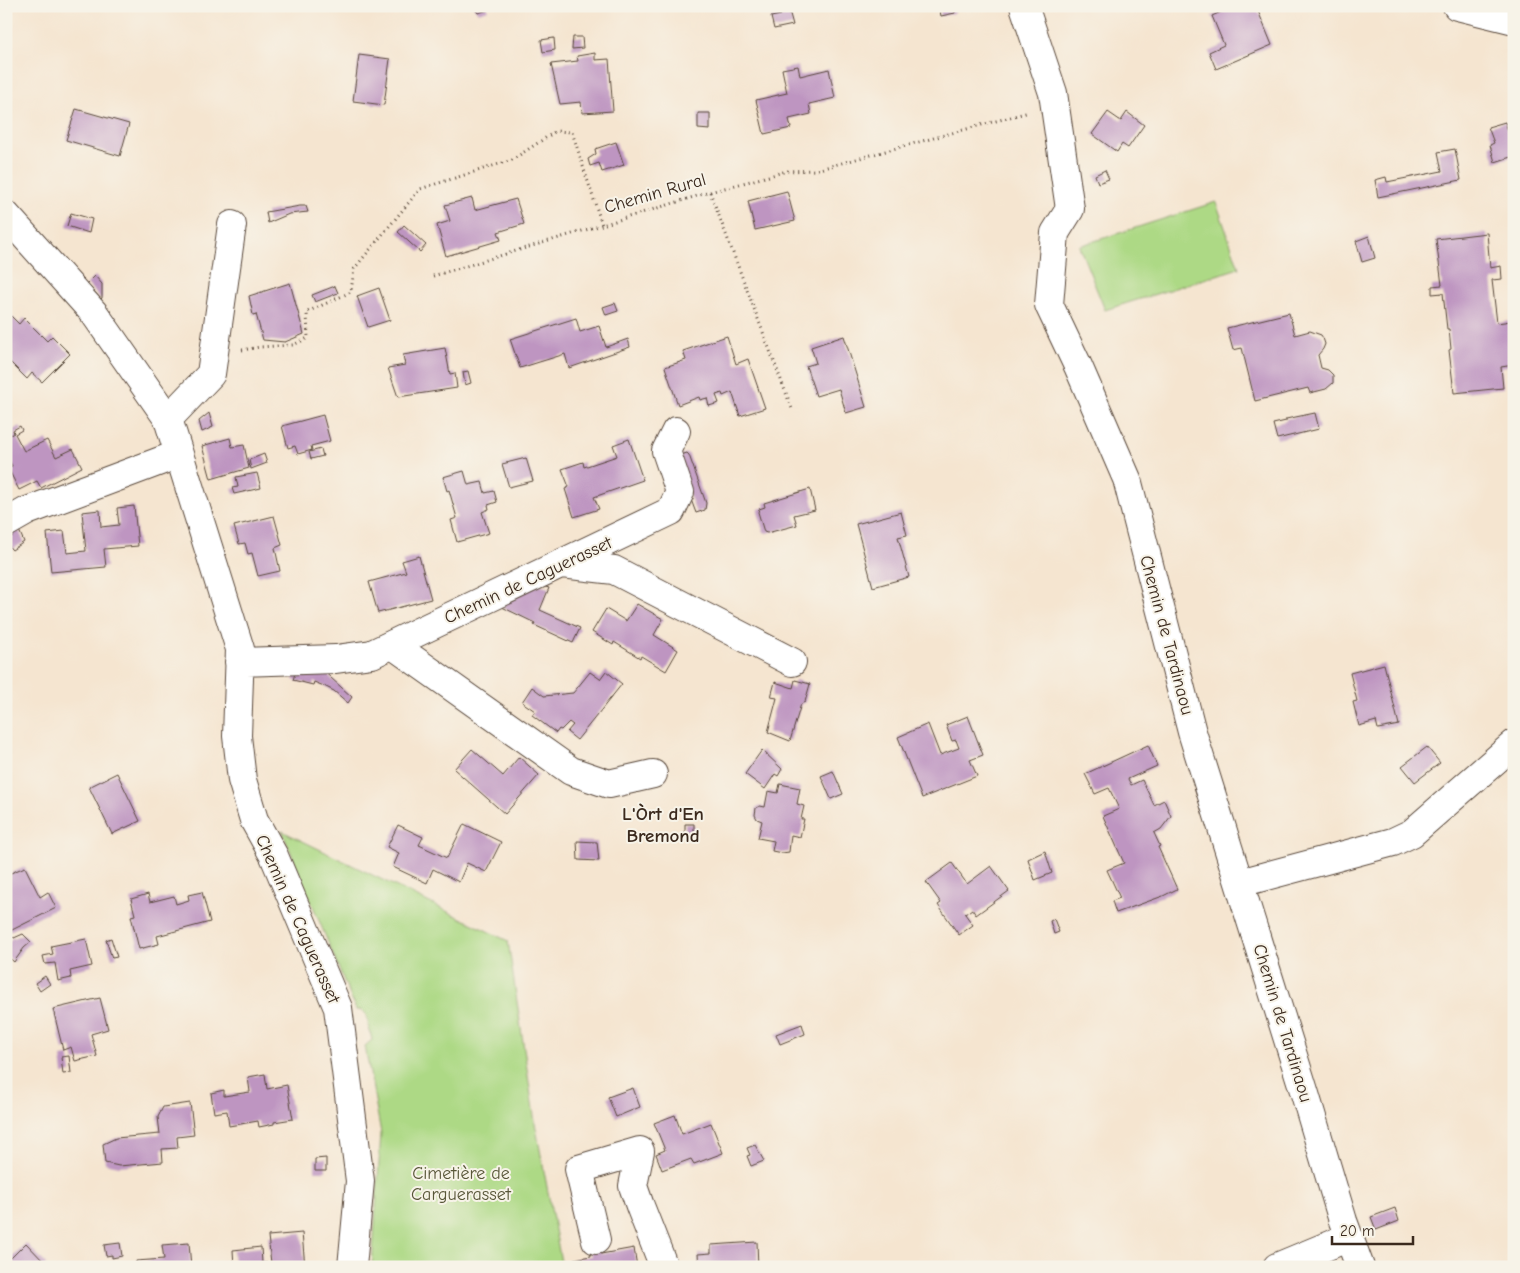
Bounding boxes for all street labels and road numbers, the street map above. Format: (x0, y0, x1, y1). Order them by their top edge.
street label: Chemin Rural (602, 169, 708, 218)
street label: Chemin de Caguerasset (441, 532, 616, 629)
street label: Chemin de Tardinaou (1135, 553, 1198, 717)
street label: Chemin de Caguerasset (251, 832, 345, 1008)
street label: Chemin de Tardinaou (1248, 941, 1317, 1105)

